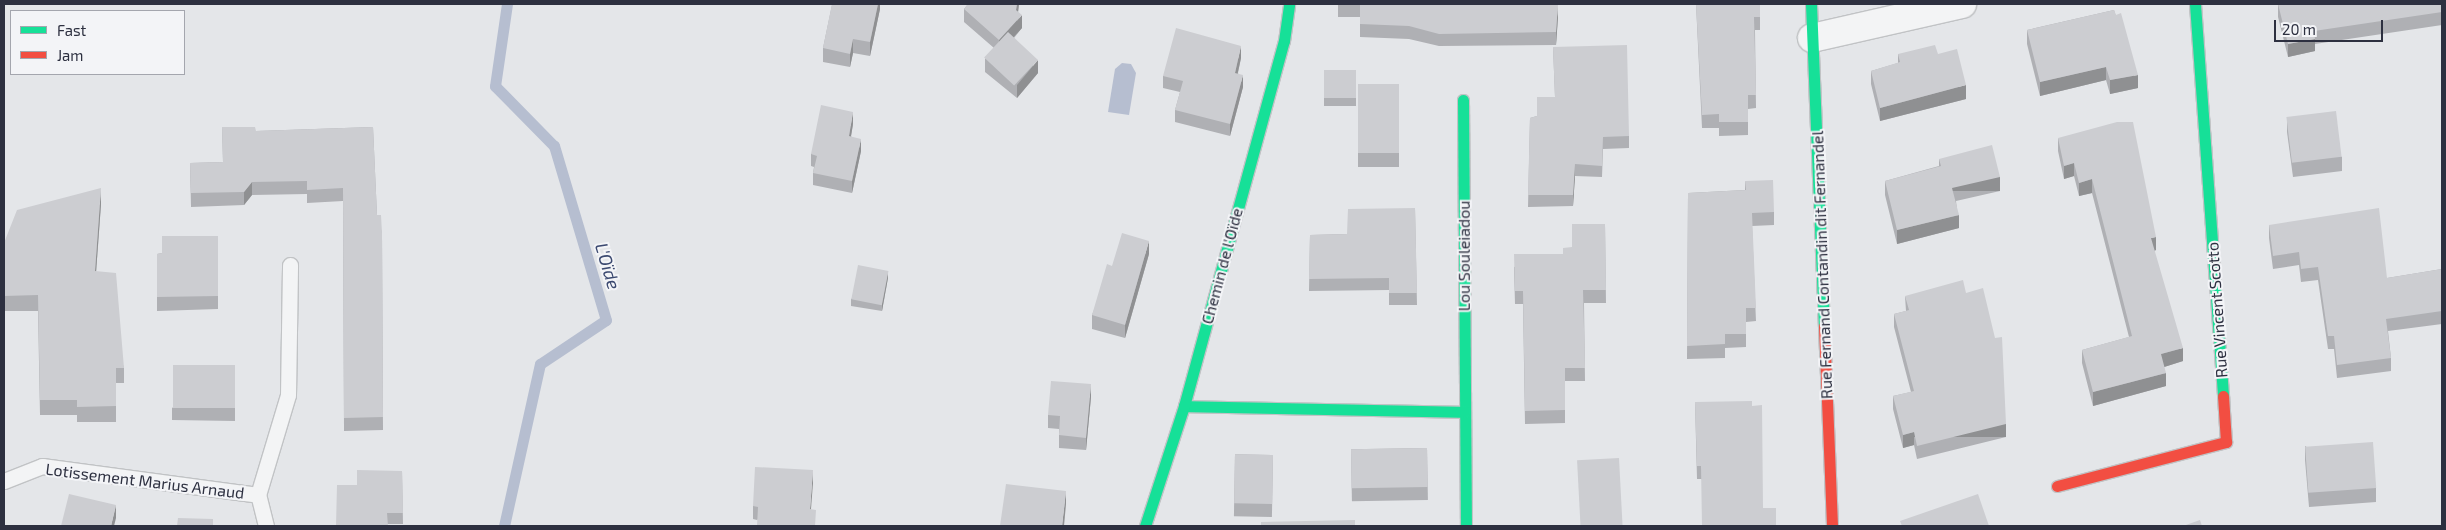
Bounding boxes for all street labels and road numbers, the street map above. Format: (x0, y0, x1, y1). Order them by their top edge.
street label: Rue Fernand Contandin dit Fernandel (1808, 131, 1836, 399)
street label: Lou Souleiadou (1454, 201, 1474, 311)
street label: Chemin de l'Oïde (1197, 206, 1247, 326)
street label: Rue Vincent Scotto (2203, 241, 2231, 379)
street label: Lotissement Marius Arnaud (44, 459, 246, 503)

